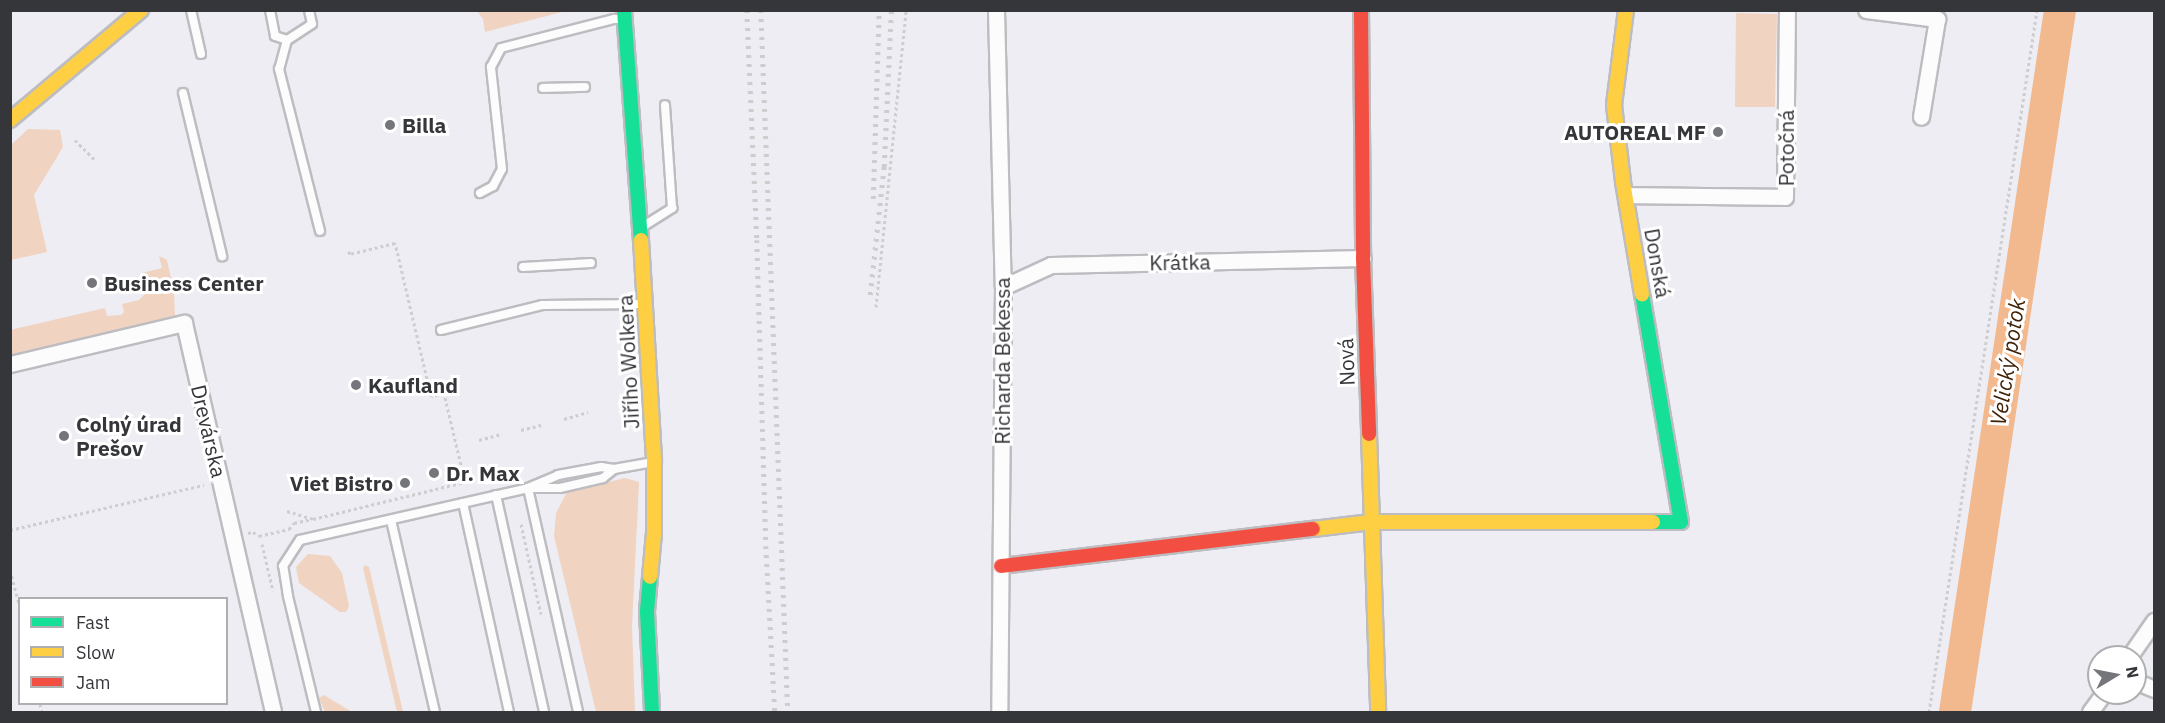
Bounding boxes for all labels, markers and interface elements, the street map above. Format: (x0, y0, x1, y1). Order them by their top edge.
street label: Potočná (1773, 110, 1799, 186)
place label: Billa (402, 112, 447, 138)
marker: Billa (383, 118, 397, 132)
place label: AUTOREAL MF (1564, 119, 1706, 145)
marker: AUTOREAL MF (1711, 125, 1725, 139)
street label: Donská (1639, 226, 1677, 300)
street label: Krátka (1149, 249, 1211, 275)
place label: Business Center (104, 270, 264, 296)
marker: Business Center (85, 276, 99, 290)
street label: Richarda Bekessa (989, 277, 1015, 445)
street label: Jiřího Wolkera (612, 294, 644, 430)
water label: Velický potok (1984, 297, 2030, 427)
street label: Nová (1333, 338, 1359, 386)
place label: Kaufland (368, 372, 458, 398)
marker: Kaufland (349, 378, 363, 392)
street label: Drevárska (186, 382, 232, 480)
place label: Colný úrad Prešov (76, 411, 182, 461)
marker: Colný úrad Prešov (57, 429, 71, 443)
place label: Dr. Max (446, 460, 520, 486)
marker: Dr. Max (427, 466, 441, 480)
place label: Viet Bistro (290, 470, 393, 496)
marker: Viet Bistro (398, 476, 412, 490)
legend (18, 597, 228, 705)
text: Fast (76, 611, 110, 634)
text: Slow (76, 641, 115, 664)
north arrow (2087, 645, 2147, 705)
text: N (2122, 665, 2144, 680)
text: Jam (76, 671, 111, 694)

